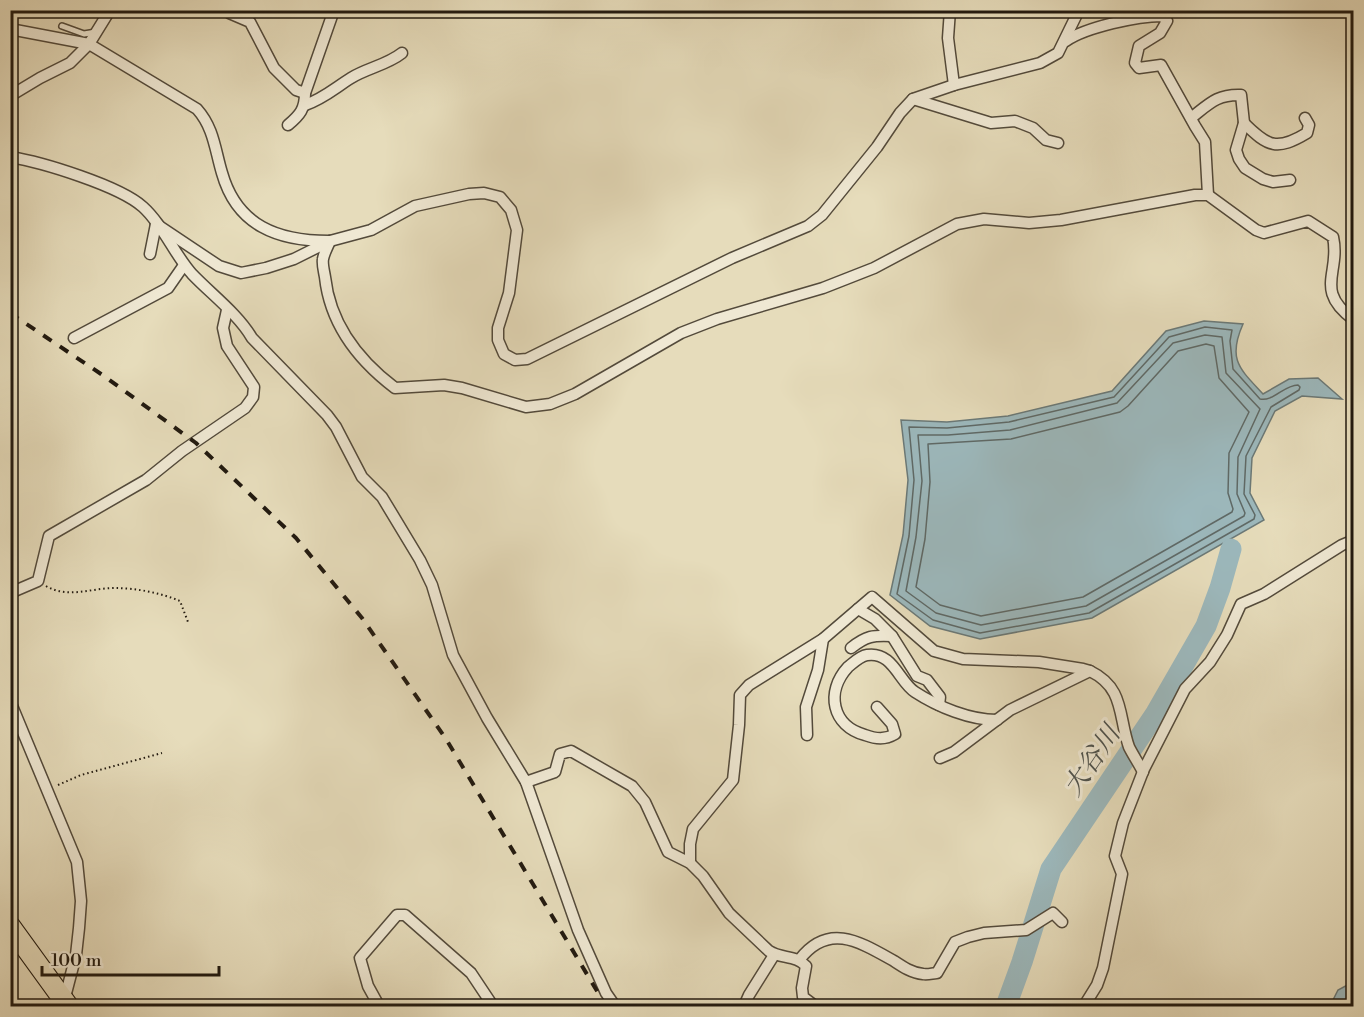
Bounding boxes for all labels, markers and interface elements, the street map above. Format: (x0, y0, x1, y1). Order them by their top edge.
water label: 大谷川 (1057, 717, 1129, 802)
scale bar (42, 939, 219, 977)
text: 100 m (51, 949, 102, 972)

